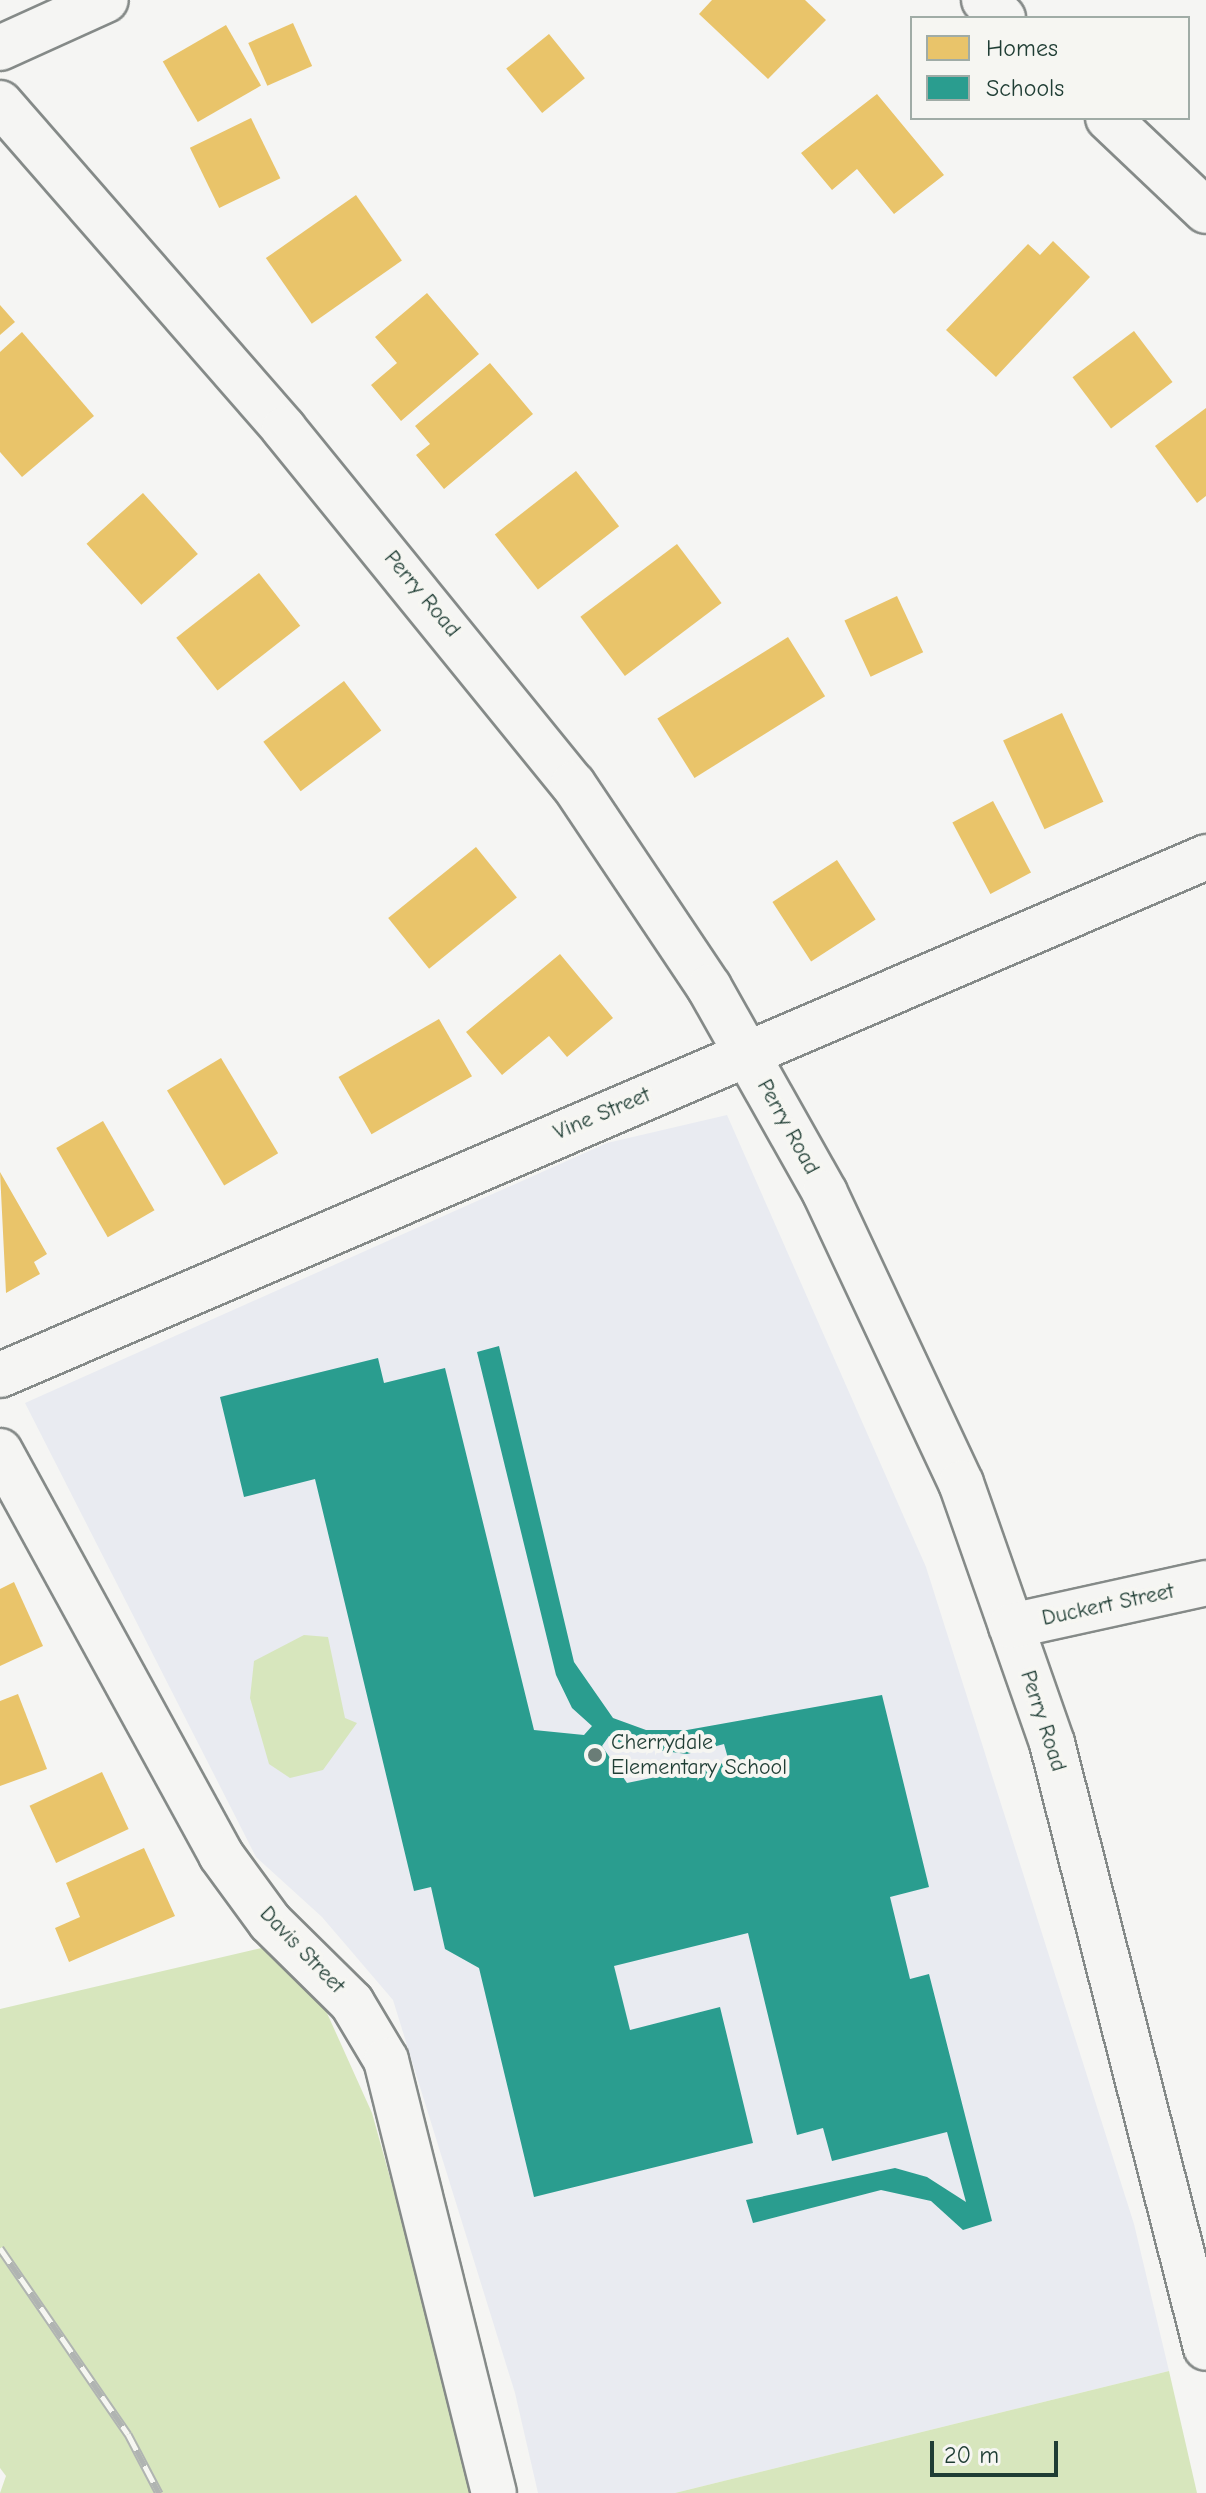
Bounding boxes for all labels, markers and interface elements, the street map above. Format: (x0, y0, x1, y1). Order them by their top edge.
legend (910, 16, 1190, 120)
text: Homes (986, 34, 1058, 62)
text: Schools (986, 74, 1064, 102)
street label: Perry Road (378, 545, 466, 643)
street label: Perry Road (751, 1075, 825, 1179)
street label: Vine Street (550, 1082, 654, 1146)
street label: Duckert Street (1040, 1578, 1176, 1632)
street label: Perry Road (1014, 1667, 1072, 1775)
place label: Cherrydale Elementary School (611, 1729, 787, 1780)
marker: Cherrydale Elementary School (586, 1746, 604, 1764)
street label: Davis Street (254, 1901, 350, 1999)
scale bar (934, 2425, 1062, 2475)
text: 20 m (944, 2441, 999, 2469)

